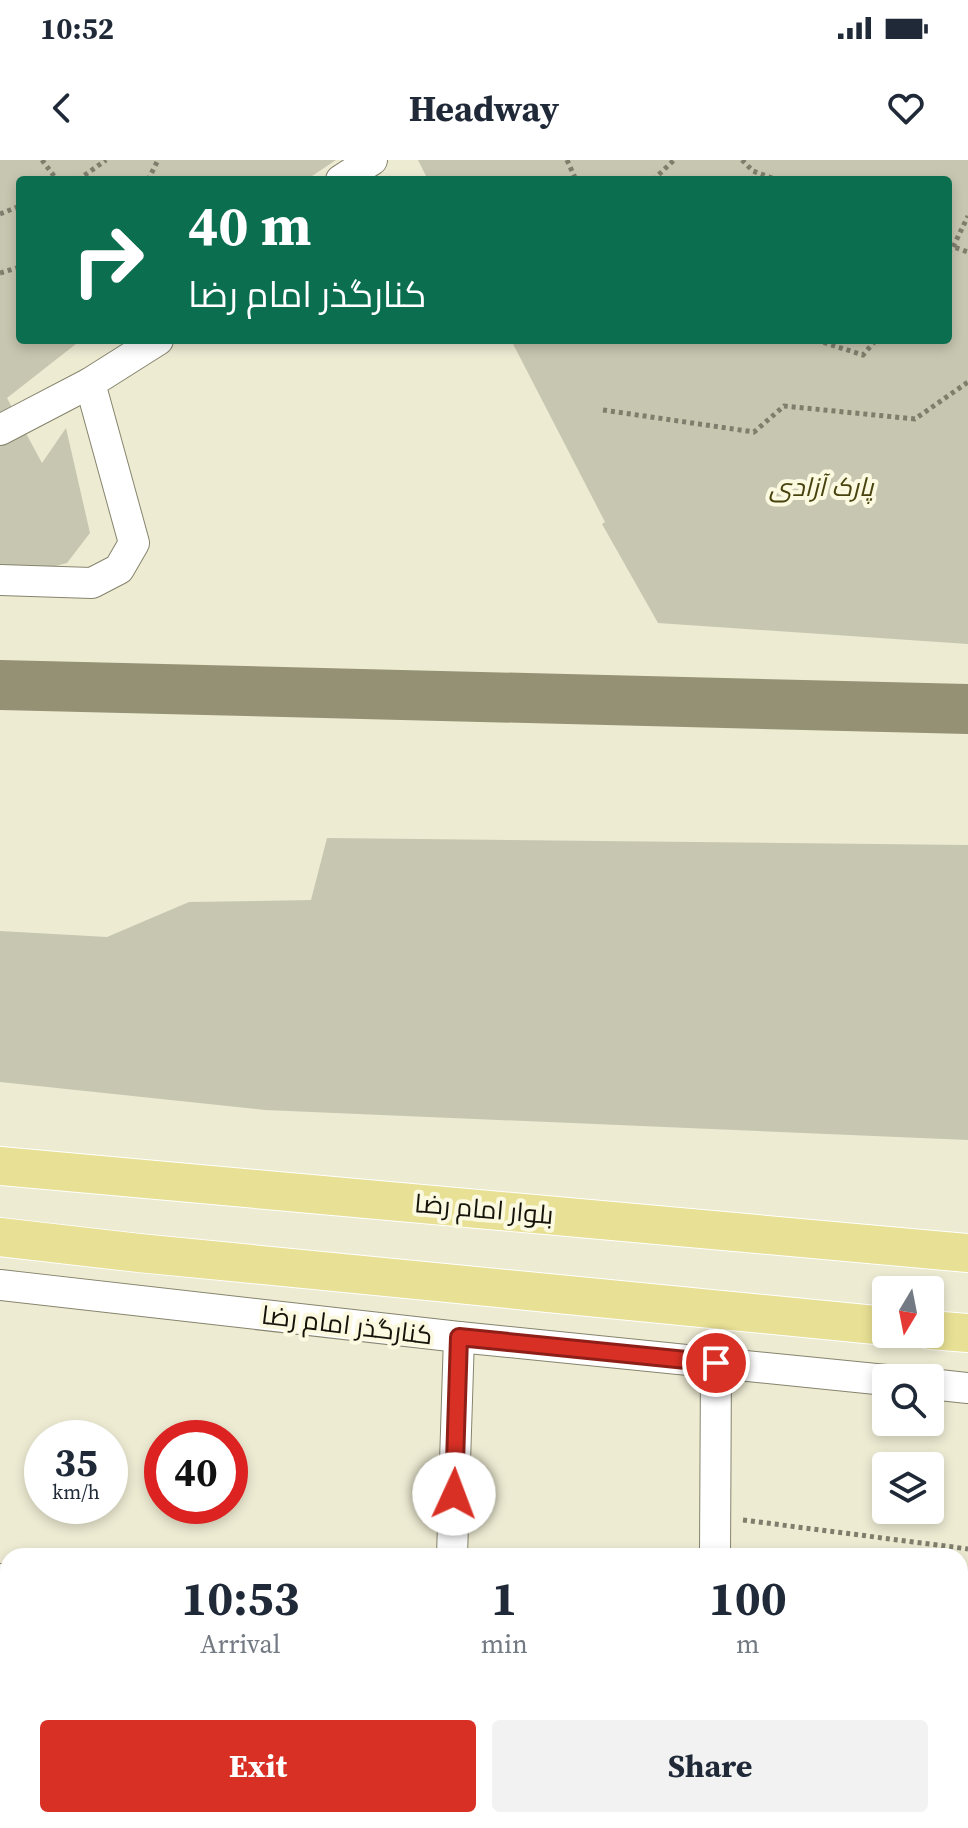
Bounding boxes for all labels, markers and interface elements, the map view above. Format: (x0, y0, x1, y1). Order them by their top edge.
text: 10:52 (40, 8, 114, 49)
text: Headway (409, 84, 559, 133)
icon: back (40, 86, 84, 130)
icon: heart (884, 86, 928, 130)
text: 40 m (188, 187, 311, 264)
icon: right (56, 208, 160, 312)
text: کنارگذر امام رضا (188, 270, 427, 319)
park label: پارک آزادی (769, 469, 875, 505)
street label: بلوار امام رضا (413, 1185, 555, 1233)
north arrow (872, 1276, 944, 1348)
map controls (872, 1276, 944, 1524)
street label: کنارگذر امام رضا (259, 1297, 435, 1353)
pin (682, 1329, 750, 1397)
icon: arrive (694, 1341, 738, 1385)
button: search (872, 1364, 944, 1436)
speed limit sign: 40 (144, 1420, 248, 1524)
text: 35 (54, 1435, 98, 1489)
position arrow (412, 1452, 496, 1536)
button: layers (872, 1452, 944, 1524)
text: km/h (52, 1478, 100, 1506)
text: 10:53 (181, 1565, 300, 1631)
text: 1 (491, 1565, 517, 1631)
text: 100 (709, 1565, 787, 1631)
text: Arrival (200, 1626, 281, 1662)
text: min (481, 1626, 528, 1662)
text: m (736, 1626, 760, 1662)
button: Exit (40, 1720, 476, 1812)
button: Share (492, 1720, 928, 1812)

